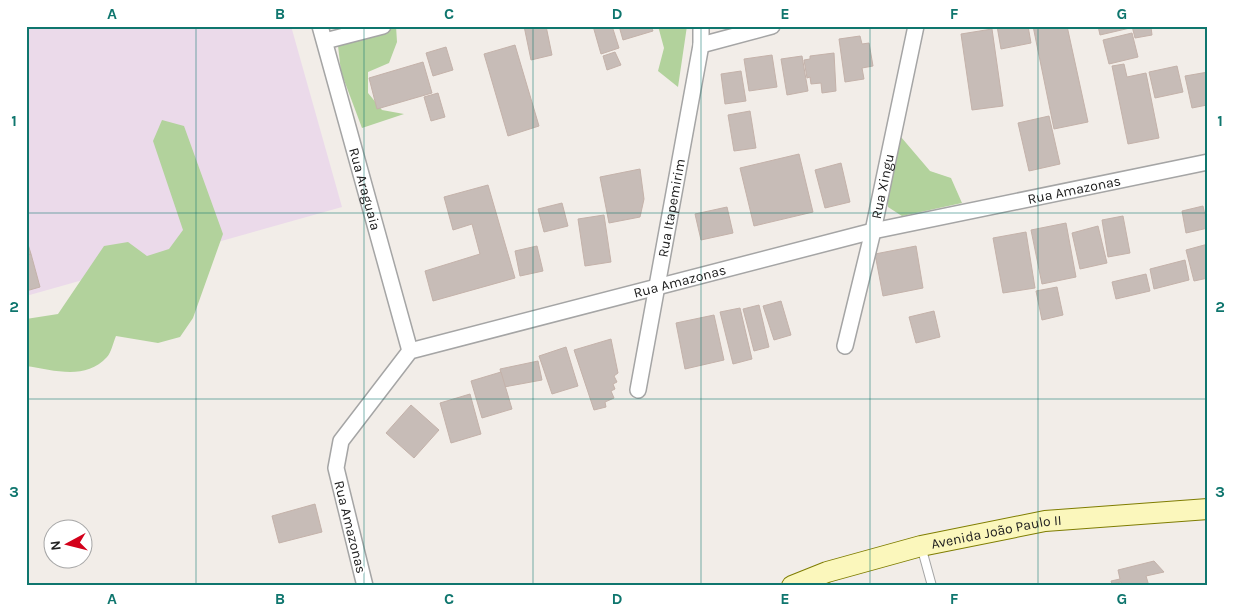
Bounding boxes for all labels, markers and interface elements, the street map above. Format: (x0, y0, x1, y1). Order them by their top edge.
text: A (107, 4, 117, 23)
text: B (275, 4, 285, 23)
text: C (444, 4, 454, 23)
text: D (612, 4, 623, 23)
text: E (780, 4, 790, 23)
text: F (950, 4, 959, 23)
text: G (1117, 4, 1127, 23)
text: 1 (11, 111, 17, 130)
text: 1 (1217, 111, 1223, 130)
street label: Rua Araguaia (346, 146, 385, 232)
street label: Rua Xingu (867, 152, 897, 220)
street label: Rua Itapemirim (654, 157, 689, 259)
street label: Rua Amazonas (1026, 172, 1122, 207)
street label: Rua Amazonas (632, 261, 728, 301)
text: 2 (9, 297, 19, 316)
text: 2 (1215, 297, 1225, 316)
street label: Rua Amazonas (330, 479, 370, 575)
text: 3 (9, 482, 19, 501)
text: 3 (1215, 482, 1225, 501)
street label: Avenida João Paulo II (930, 511, 1062, 552)
north arrow (42, 520, 92, 570)
text: N (47, 540, 65, 552)
text: A (107, 589, 117, 608)
text: B (275, 589, 285, 608)
text: C (444, 589, 454, 608)
text: D (612, 589, 623, 608)
text: E (780, 589, 790, 608)
text: F (950, 589, 959, 608)
text: G (1117, 589, 1127, 608)

